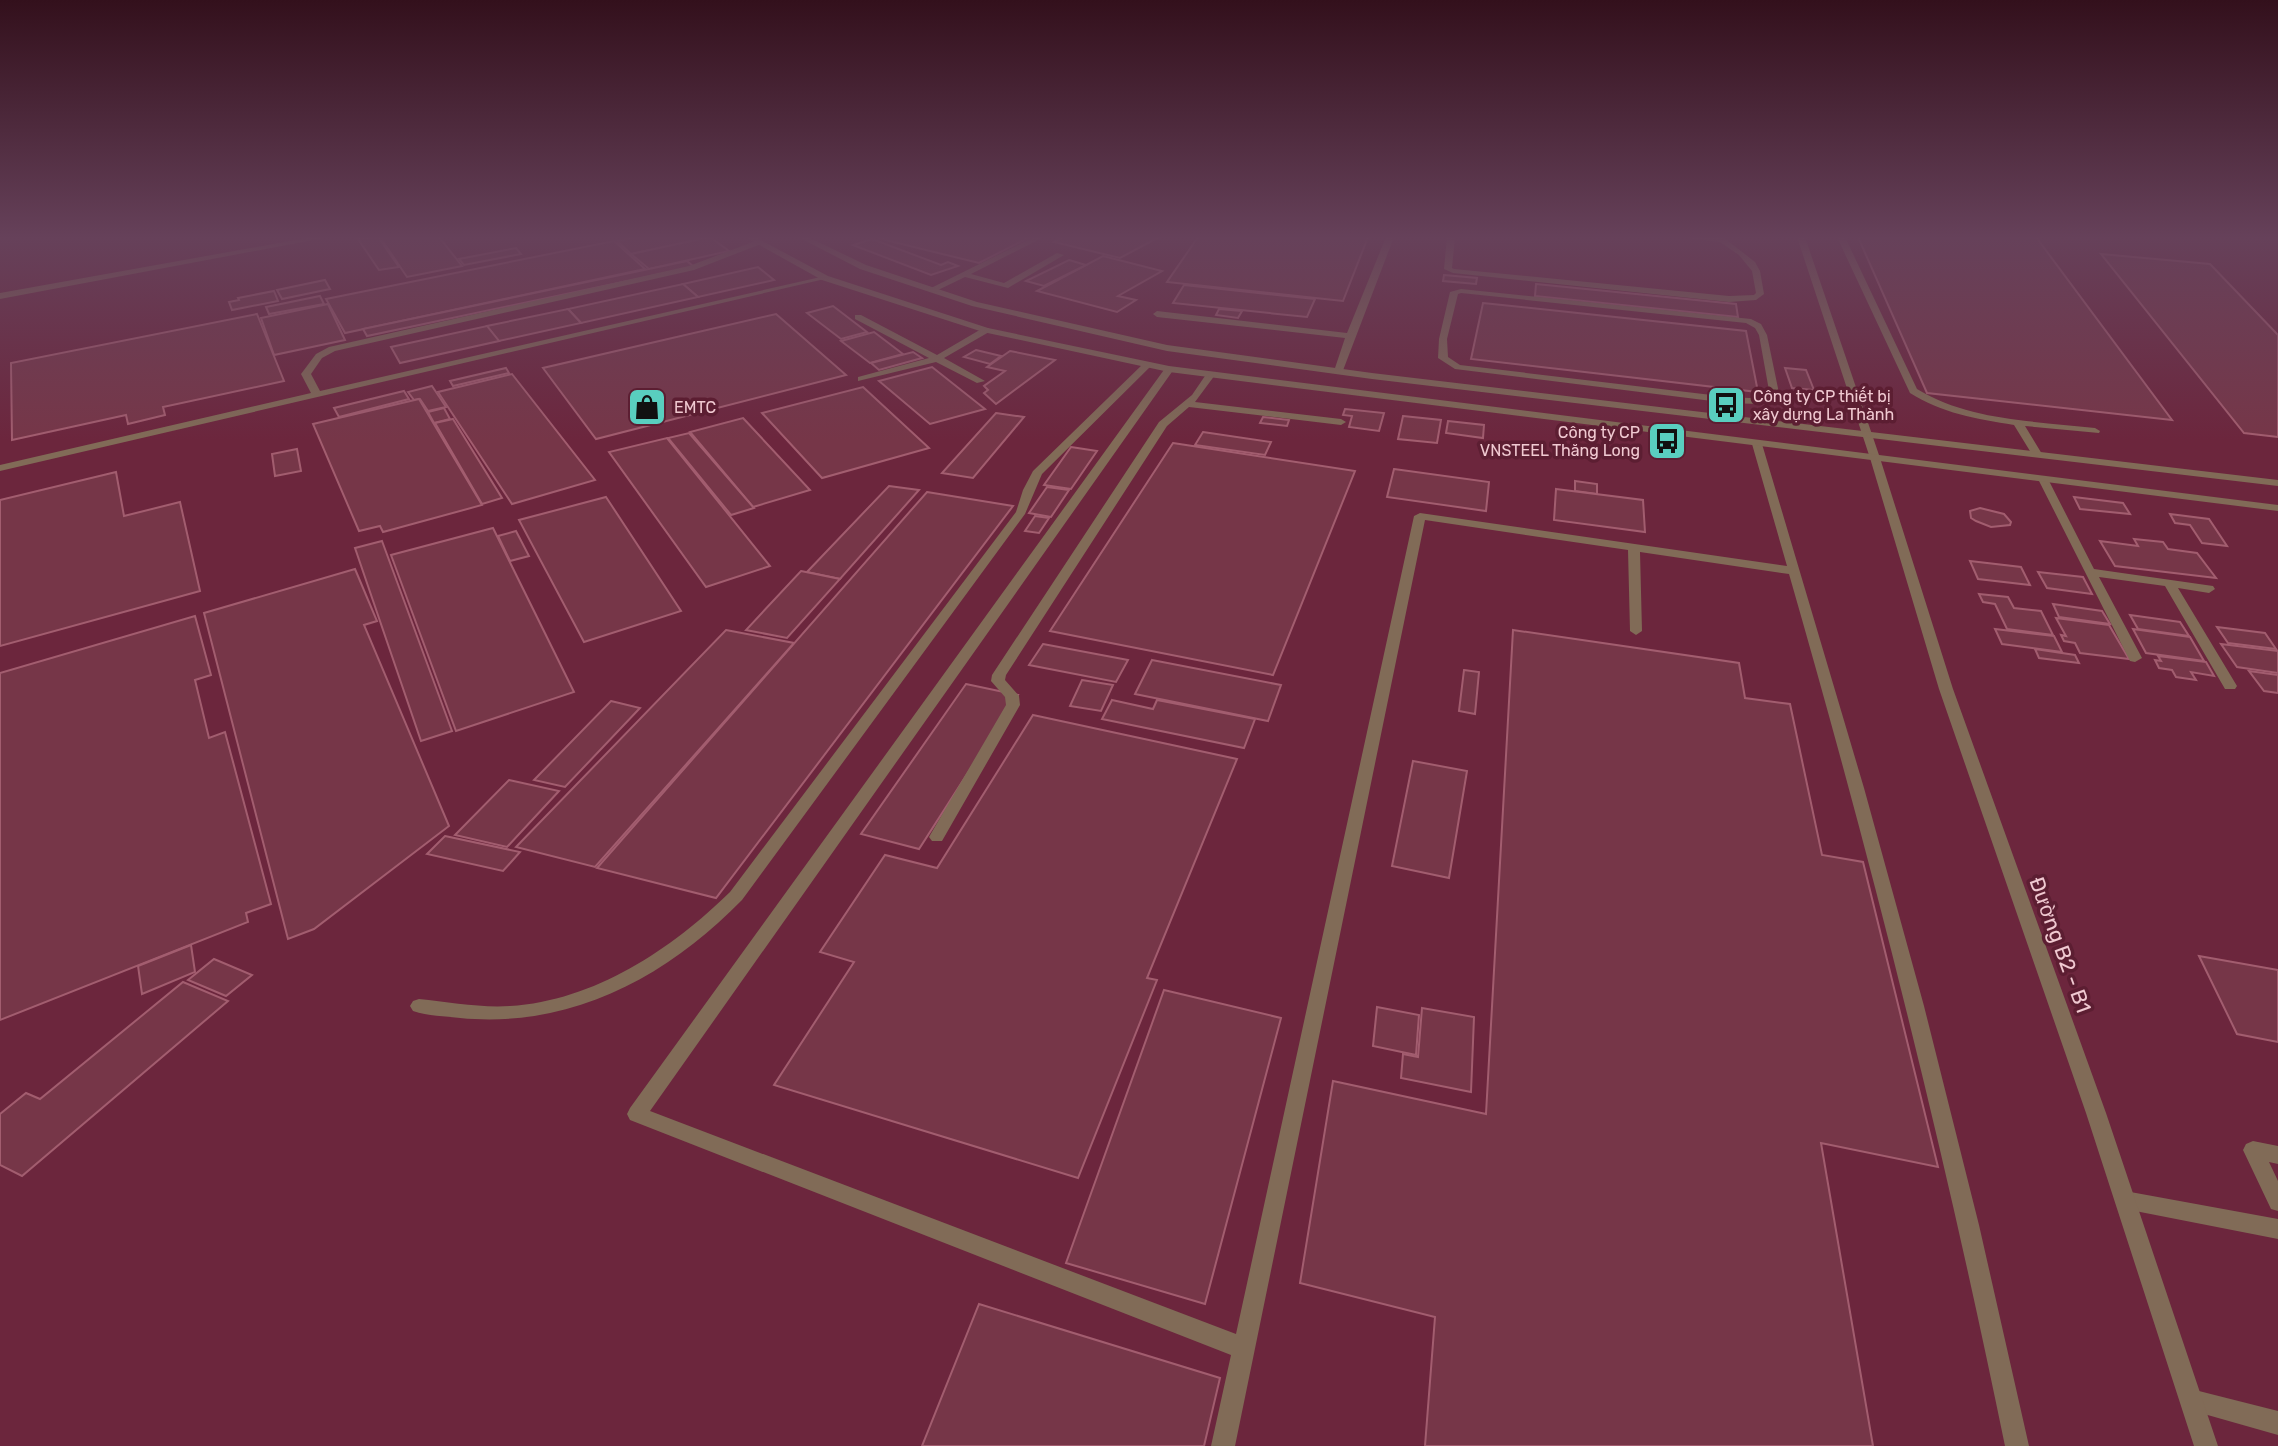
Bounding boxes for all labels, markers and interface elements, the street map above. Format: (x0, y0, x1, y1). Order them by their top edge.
bus stop icon: Công ty CP thiết bị xây dựng La Thành (1705, 384, 1747, 426)
shop icon: EMTC (626, 386, 668, 428)
place label: Công ty CP thiết bị xây dựng La Thành (1753, 386, 1894, 424)
place label: EMTC (674, 398, 716, 417)
bus stop icon: Công ty CP VNSTEEL Thăng Long (1646, 420, 1688, 462)
place label: Công ty CP VNSTEEL Thăng Long (1480, 423, 1640, 460)
street label: Đường B2 - B1 (2024, 873, 2097, 1016)

